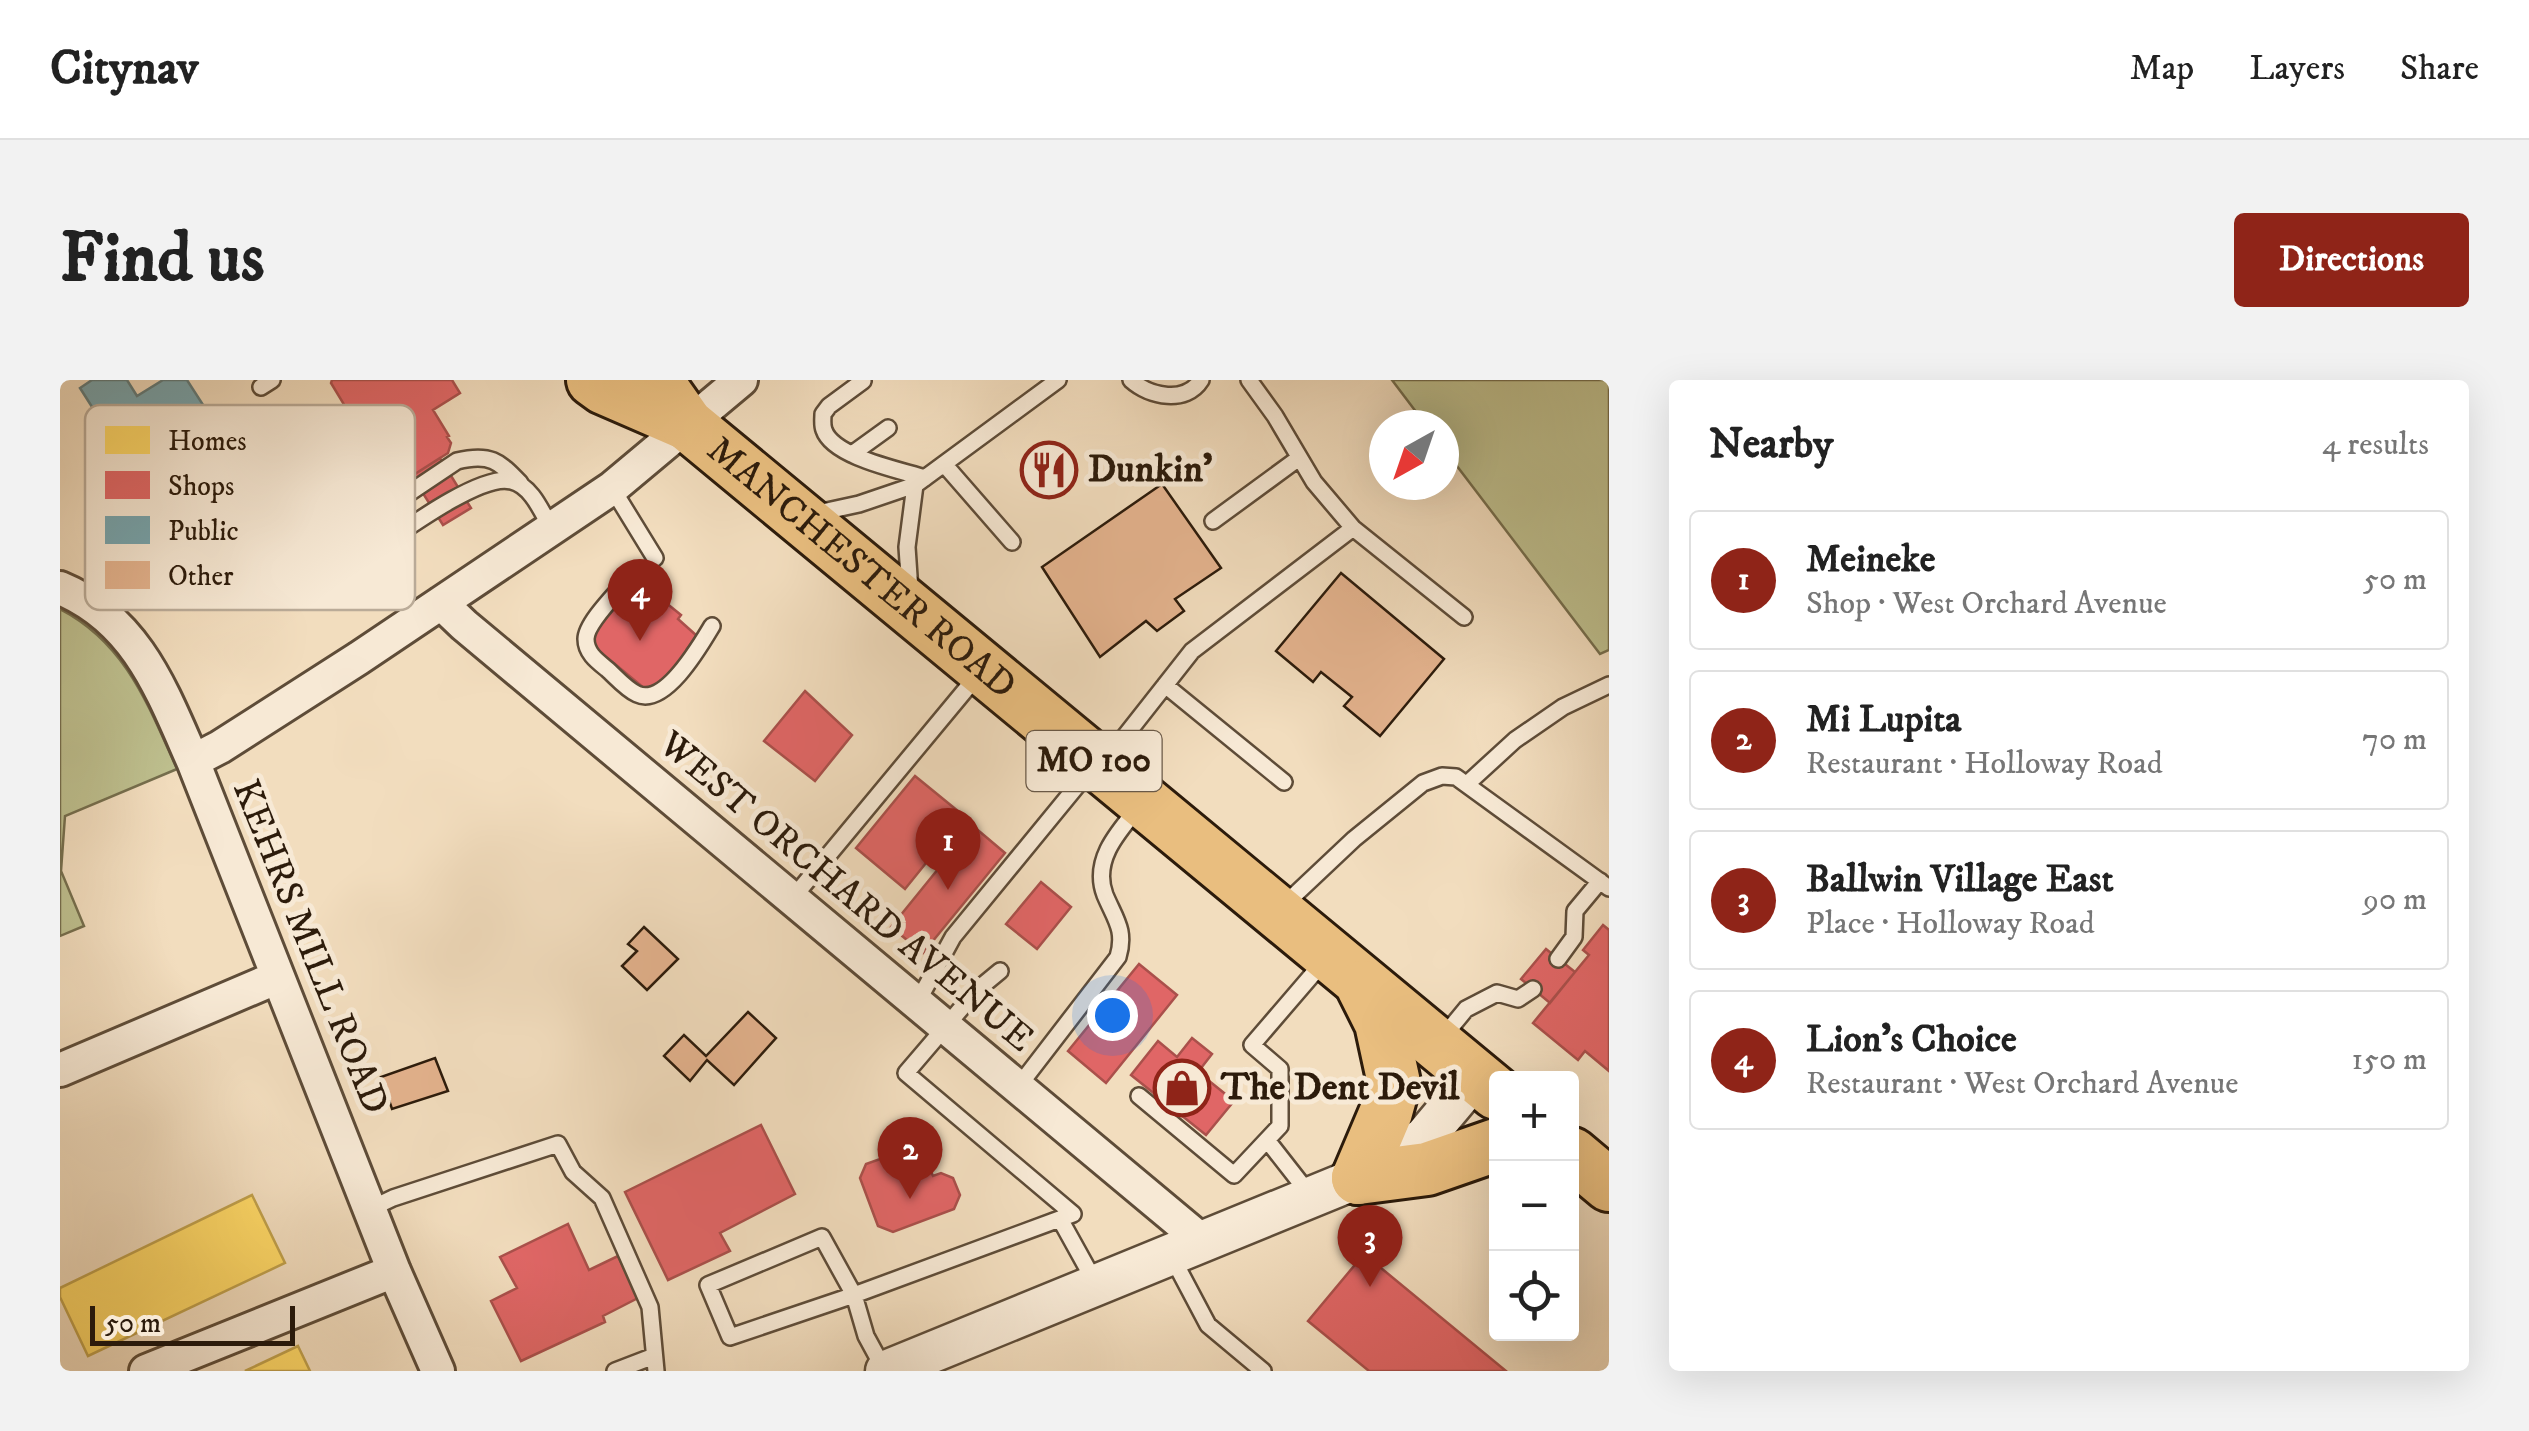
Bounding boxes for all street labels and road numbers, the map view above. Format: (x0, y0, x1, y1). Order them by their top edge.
street label: MANCHESTER ROAD (697, 426, 1026, 710)
street label: WEST ORCHARD AVENUE (648, 720, 1043, 1063)
road number: MO 100 (1026, 731, 1162, 791)
street label: KEHRS MILL ROAD (221, 773, 399, 1121)

